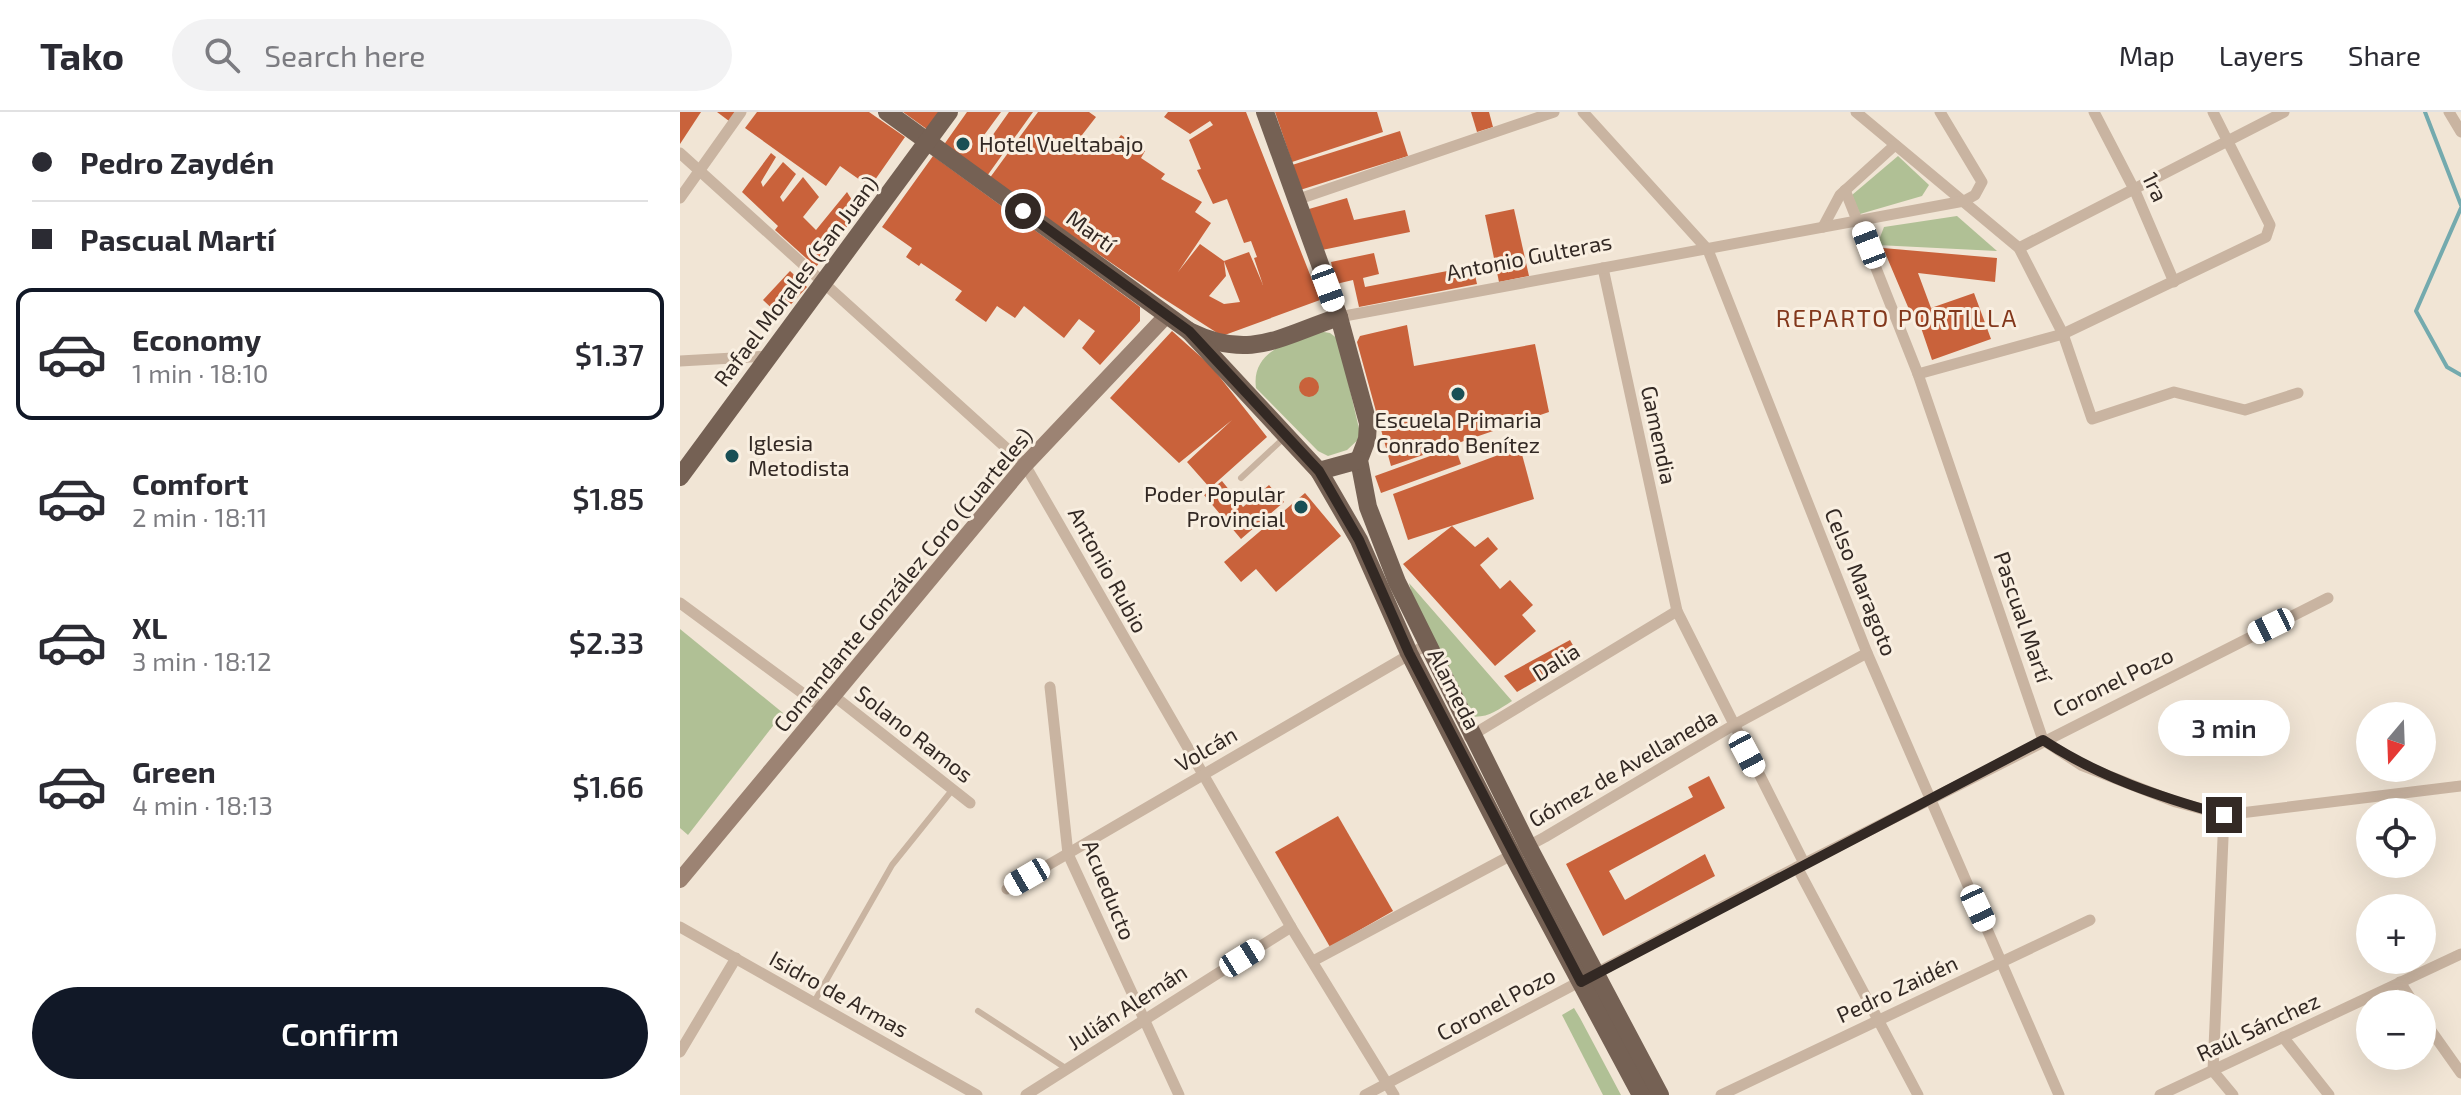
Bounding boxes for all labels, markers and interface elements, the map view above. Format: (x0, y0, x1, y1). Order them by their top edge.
search box (172, 19, 732, 91)
text: Tako (40, 32, 124, 78)
icon: search (200, 33, 244, 77)
text: Search here (264, 37, 425, 73)
text: Map (2119, 38, 2175, 72)
text: Layers (2219, 38, 2304, 72)
text: Share (2348, 38, 2421, 72)
place label: Hotel Vueltabajo (979, 130, 1143, 157)
marker: Hotel Vueltabajo (954, 135, 972, 153)
text: Pedro Zaydén (80, 144, 274, 180)
street label: 1ra (2138, 168, 2174, 206)
street label: Rafael Morales (San Juan) (708, 170, 883, 391)
route start (1005, 193, 1041, 229)
street label: Martí (1062, 204, 1122, 257)
car (1849, 218, 1889, 272)
text: Pascual Martí (80, 221, 275, 257)
street label: Antonio Gulteras (1444, 227, 1614, 285)
car (1309, 261, 1347, 315)
district label: REPARTO PORTILLA (1776, 303, 2018, 332)
icon: car (36, 318, 108, 390)
text: Economy (132, 321, 261, 357)
text: $1.37 (575, 336, 644, 372)
text: 1 min · 18:10 (132, 357, 269, 388)
street label: Gamendia (1637, 383, 1683, 486)
marker: Escuela Primaria Conrado Benítez (1449, 385, 1467, 403)
place label: Escuela Primaria Conrado Benítez (1374, 406, 1542, 457)
street label: Comandante González Coro (Cuarteles) (767, 422, 1037, 737)
place label: Iglesia Metodista (748, 429, 850, 480)
marker: Iglesia Metodista (723, 447, 741, 465)
icon: car (36, 462, 108, 534)
text: Comfort (132, 465, 249, 501)
text: $1.85 (572, 480, 644, 516)
place label: Poder Popular Provincial (1144, 480, 1285, 531)
marker: Poder Popular Provincial (1292, 498, 1310, 516)
text: 2 min · 18:11 (132, 501, 267, 532)
street label: Antonio Rubio (1064, 502, 1154, 637)
street label: Celso Maragoto (1820, 504, 1903, 659)
street label: Pascual Martí (1989, 548, 2059, 687)
car (2244, 605, 2298, 647)
icon: car (36, 606, 108, 678)
text: XL (132, 609, 167, 645)
text: $2.33 (569, 624, 644, 660)
street label: Dalia (1527, 637, 1584, 686)
street label: Coronel Pozo (2048, 641, 2177, 721)
street label: Alameda (1423, 643, 1486, 734)
text: 3 min · 18:12 (132, 645, 272, 676)
street label: Solano Ramos (851, 679, 979, 787)
callout: 3 min (2158, 699, 2290, 755)
north arrow (2356, 702, 2436, 782)
map controls (2356, 702, 2436, 1070)
street label: Gómez de Avellaneda (1524, 703, 1721, 832)
text: 3 min (2191, 712, 2257, 743)
street label: Volcán (1170, 720, 1241, 776)
car (1725, 727, 1769, 781)
icon: car (36, 750, 108, 822)
text: Green (132, 753, 216, 789)
text: $1.66 (572, 768, 644, 804)
text: 4 min · 18:13 (132, 789, 273, 820)
route end (2206, 797, 2242, 833)
button: locate (2356, 798, 2436, 878)
street label: Acueducto (1078, 836, 1142, 943)
car (1000, 855, 1054, 899)
car (1957, 881, 1999, 935)
button: + (2356, 894, 2436, 974)
car (1215, 935, 1269, 981)
street label: Isidro de Armas (765, 944, 913, 1042)
street label: Pedro Zaidén (1832, 949, 1961, 1027)
street label: Julián Alemán (1062, 958, 1191, 1054)
street label: Coronel Pozo (1432, 961, 1559, 1045)
street label: Raúl Sánchez (2192, 986, 2323, 1066)
button: Confirm (32, 987, 648, 1079)
button: − (2356, 990, 2436, 1070)

